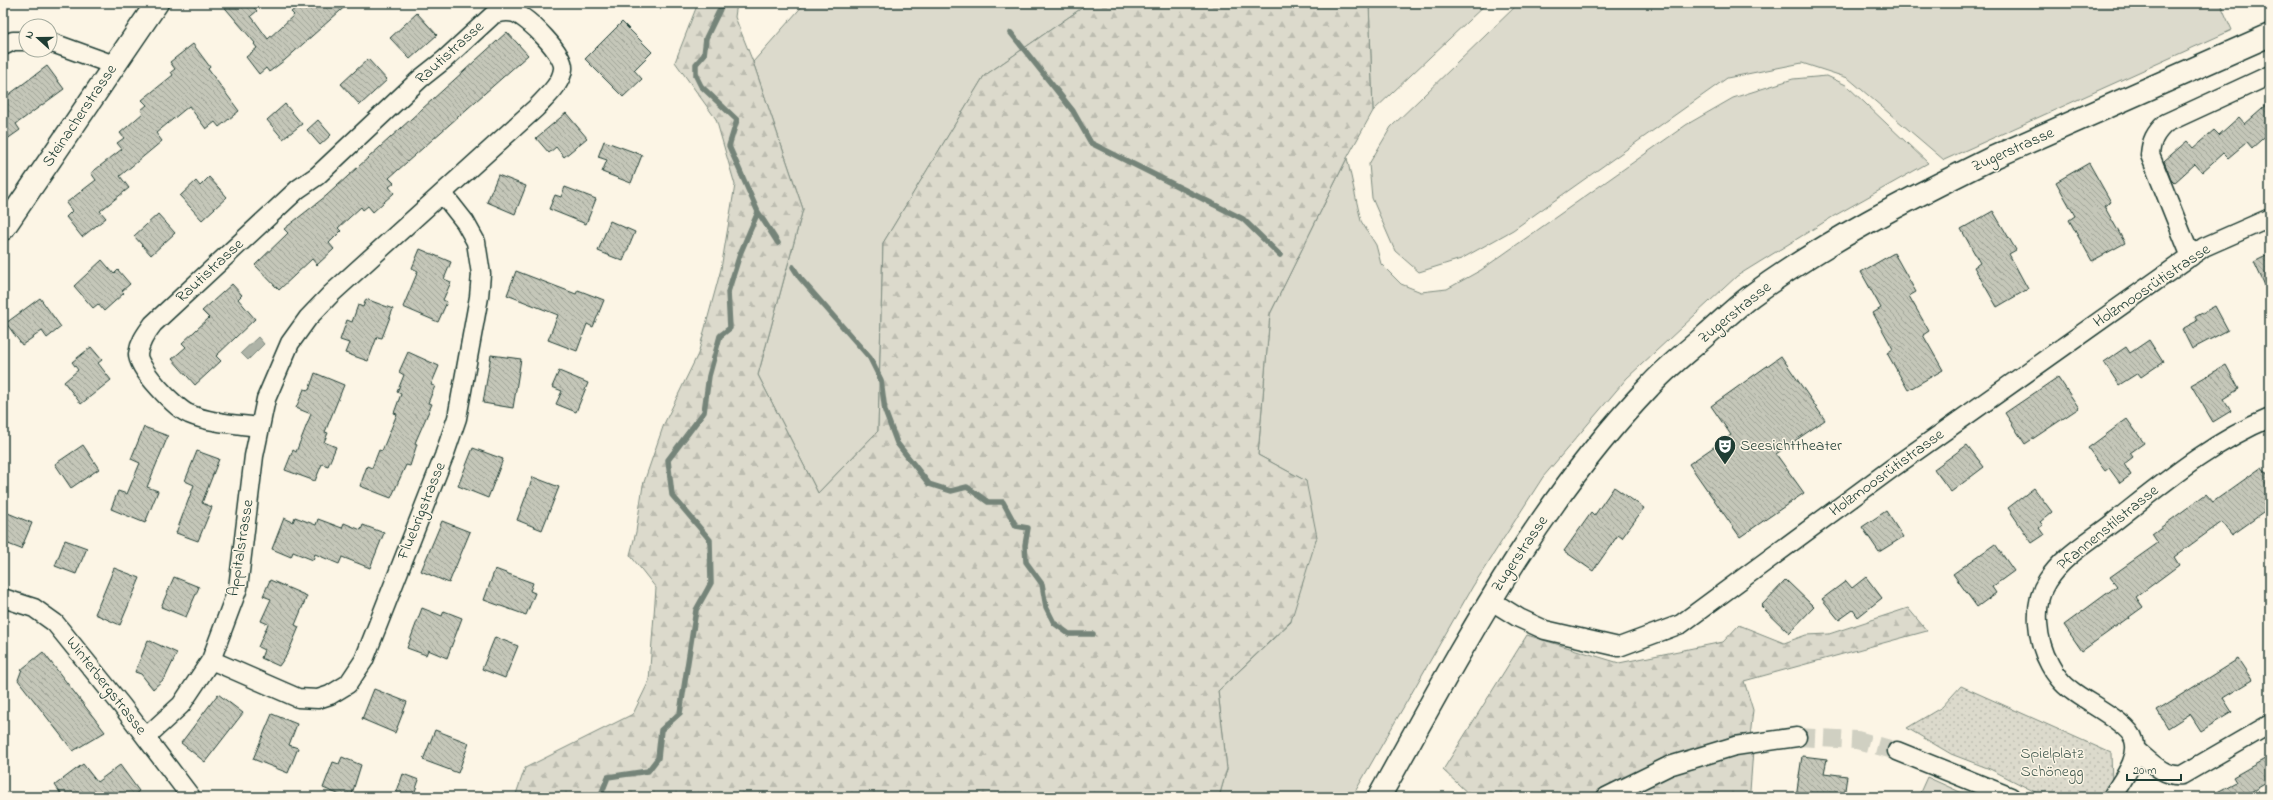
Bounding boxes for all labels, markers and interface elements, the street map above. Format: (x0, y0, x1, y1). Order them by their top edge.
street label: Rautistrasse (410, 15, 490, 91)
north arrow (18, 18, 58, 58)
text: N (21, 28, 38, 41)
street label: Steinacherstrasse (37, 59, 124, 172)
street label: Zugerstrasse (1968, 121, 2059, 179)
street label: Rautistrasse (171, 233, 250, 309)
street label: Holzmoosrütistrasse (2089, 237, 2216, 334)
street label: Zugerstrasse (1693, 275, 1777, 350)
street label: Holzmoosrütistrasse (1825, 423, 1950, 523)
theatre icon: Seesichttheater (1712, 433, 1738, 466)
place label: Seesichttheater (1740, 434, 1842, 458)
street label: Fluebrigstrasse (391, 458, 453, 564)
street label: Pfannenstilstrasse (2052, 479, 2165, 577)
street label: Appitalstrasse (222, 497, 261, 598)
street label: Zugerstrasse (1485, 510, 1555, 597)
street label: Winterbergstrasse (60, 631, 153, 741)
park label: Spielplatz Schönegg (2020, 742, 2084, 784)
scale bar (2127, 756, 2181, 782)
text: 20 m (2133, 762, 2156, 780)

